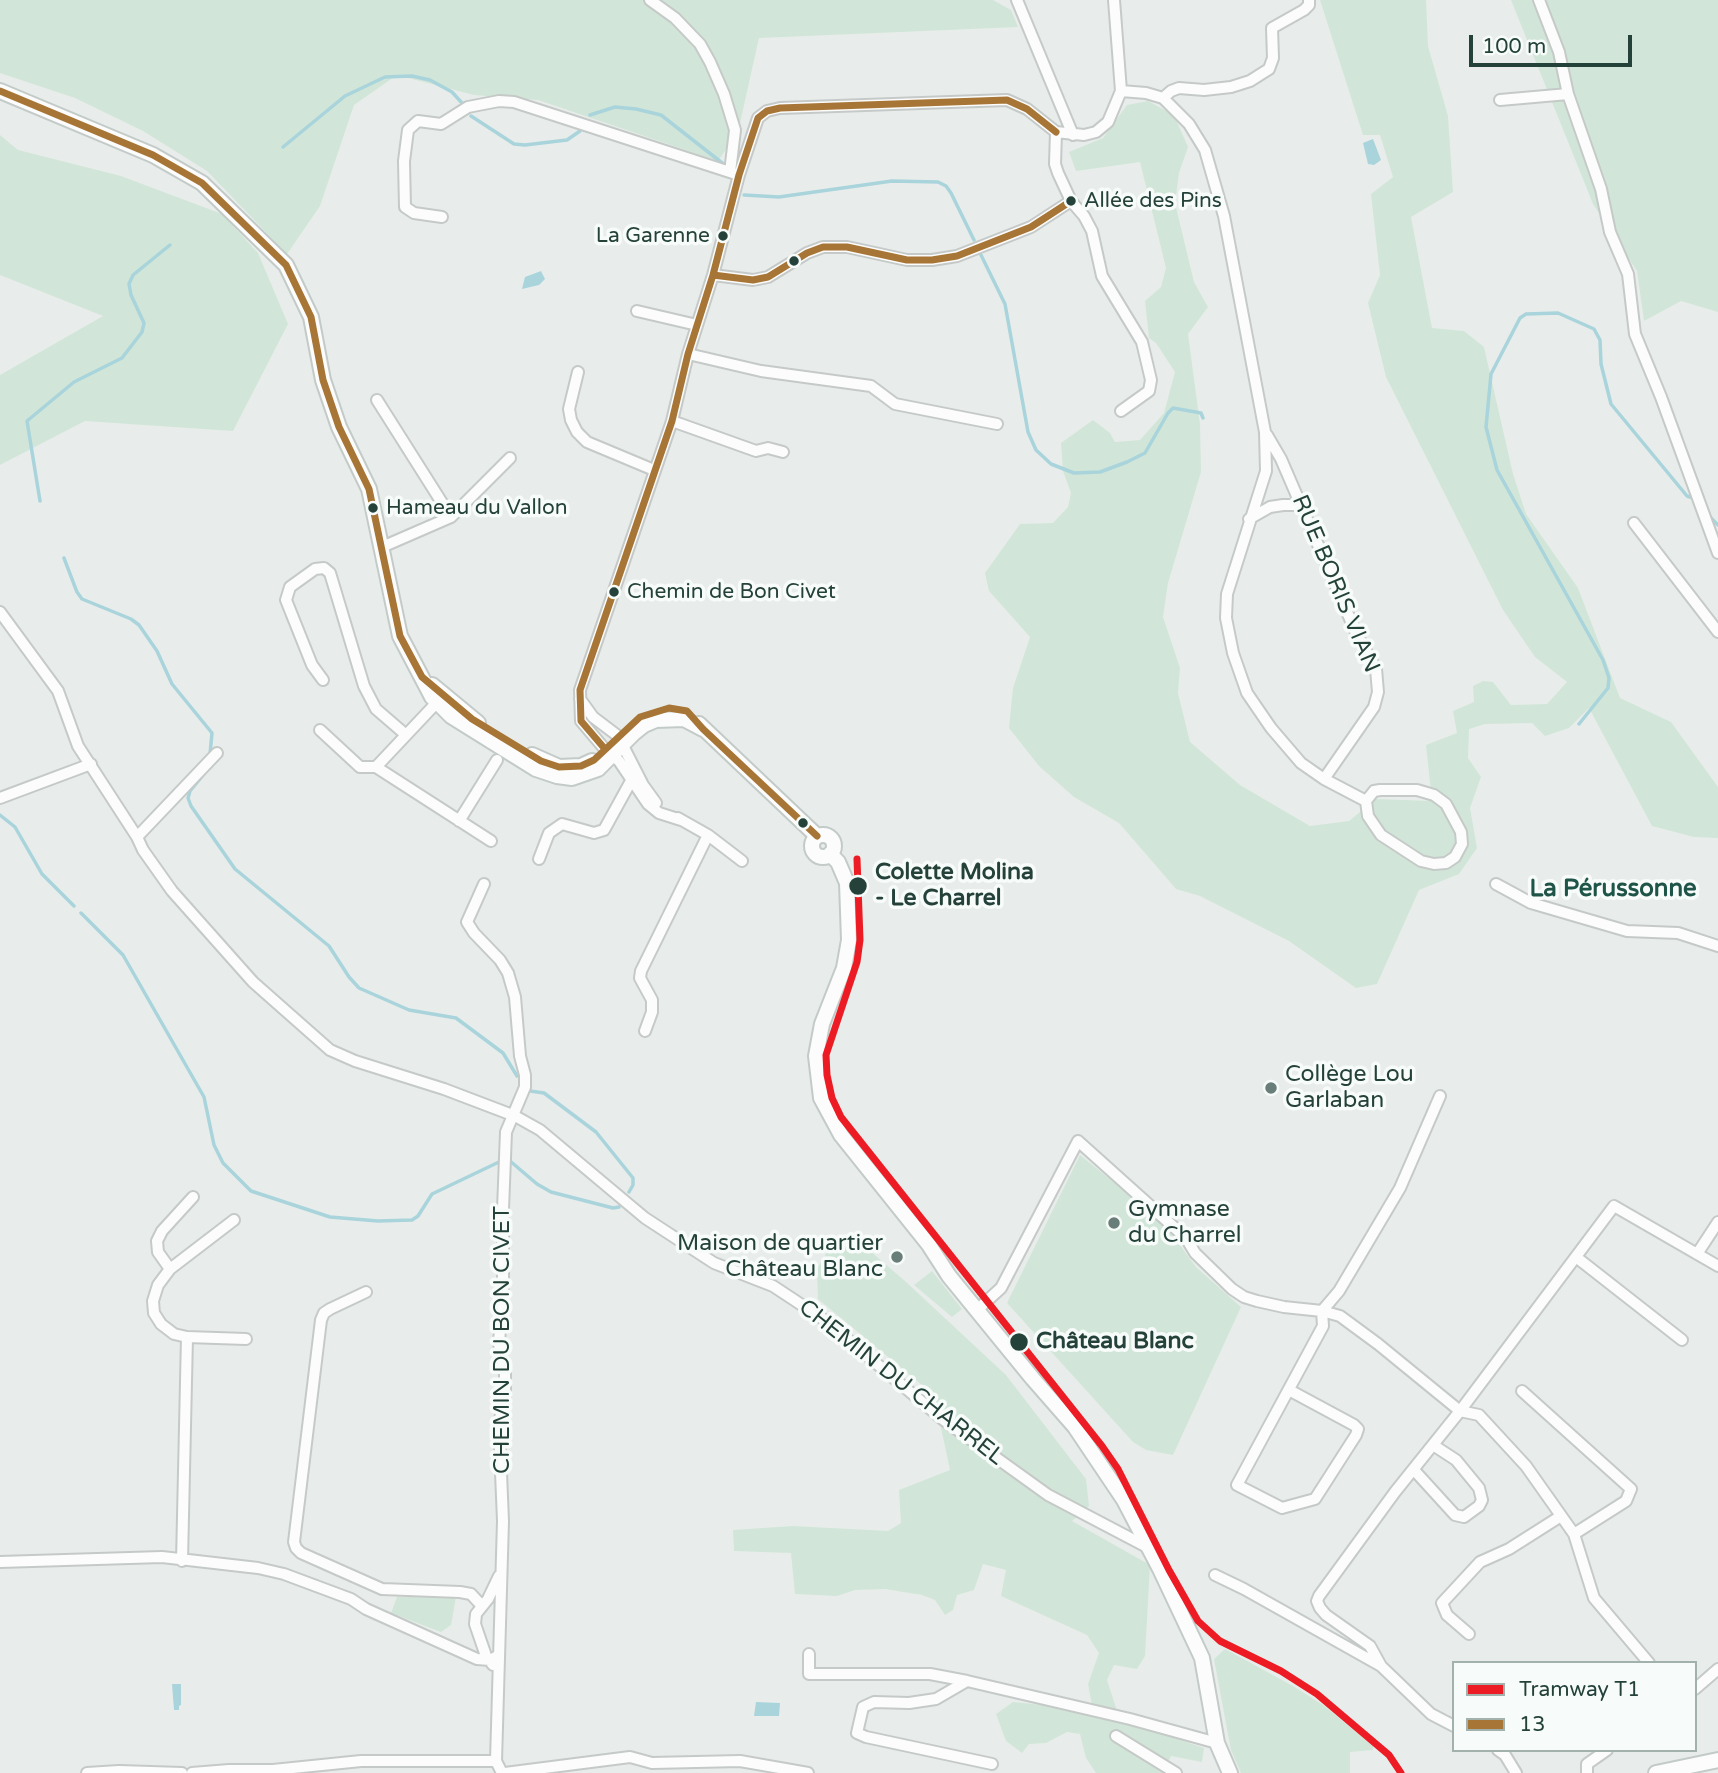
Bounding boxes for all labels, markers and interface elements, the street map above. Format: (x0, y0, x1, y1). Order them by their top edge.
scale bar (1473, 21, 1636, 65)
text: 100 m (1482, 34, 1546, 59)
place label: Allée des Pins (1084, 188, 1222, 214)
marker: Allée des Pins (1064, 194, 1078, 208)
place label: La Garenne (596, 223, 710, 249)
marker: La Garenne (716, 229, 730, 243)
unlabelled marker (787, 254, 801, 268)
street label: RUE BORIS VIAN (1285, 491, 1385, 677)
place label: Hameau du Vallon (386, 495, 568, 521)
marker: Hameau du Vallon (366, 501, 380, 515)
place label: Chemin de Bon Civet (627, 579, 836, 605)
marker: Chemin de Bon Civet (607, 585, 621, 599)
unlabelled marker (796, 816, 810, 830)
place label: Colette Molina - Le Charrel (875, 859, 1034, 913)
marker: Colette Molina - Le Charrel (847, 875, 869, 897)
district label: La Pérussonne (1529, 876, 1697, 904)
place label: Collège Lou Garlaban (1285, 1061, 1414, 1115)
marker: Collège Lou Garlaban (1263, 1080, 1279, 1096)
place label: Gymnase du Charrel (1128, 1196, 1241, 1250)
street label: CHEMIN DU BON CIVET (489, 1206, 517, 1474)
marker: Gymnase du Charrel (1106, 1215, 1122, 1231)
place label: Maison de quartier Château Blanc (677, 1230, 883, 1284)
marker: Maison de quartier Château Blanc (889, 1249, 905, 1265)
street label: CHEMIN DU CHARREL (793, 1294, 1009, 1472)
place label: Château Blanc (1036, 1328, 1194, 1356)
marker: Château Blanc (1008, 1331, 1030, 1353)
legend (1452, 1661, 1697, 1752)
text: Tramway T1 (1519, 1677, 1640, 1702)
text: 13 (1519, 1712, 1545, 1737)

